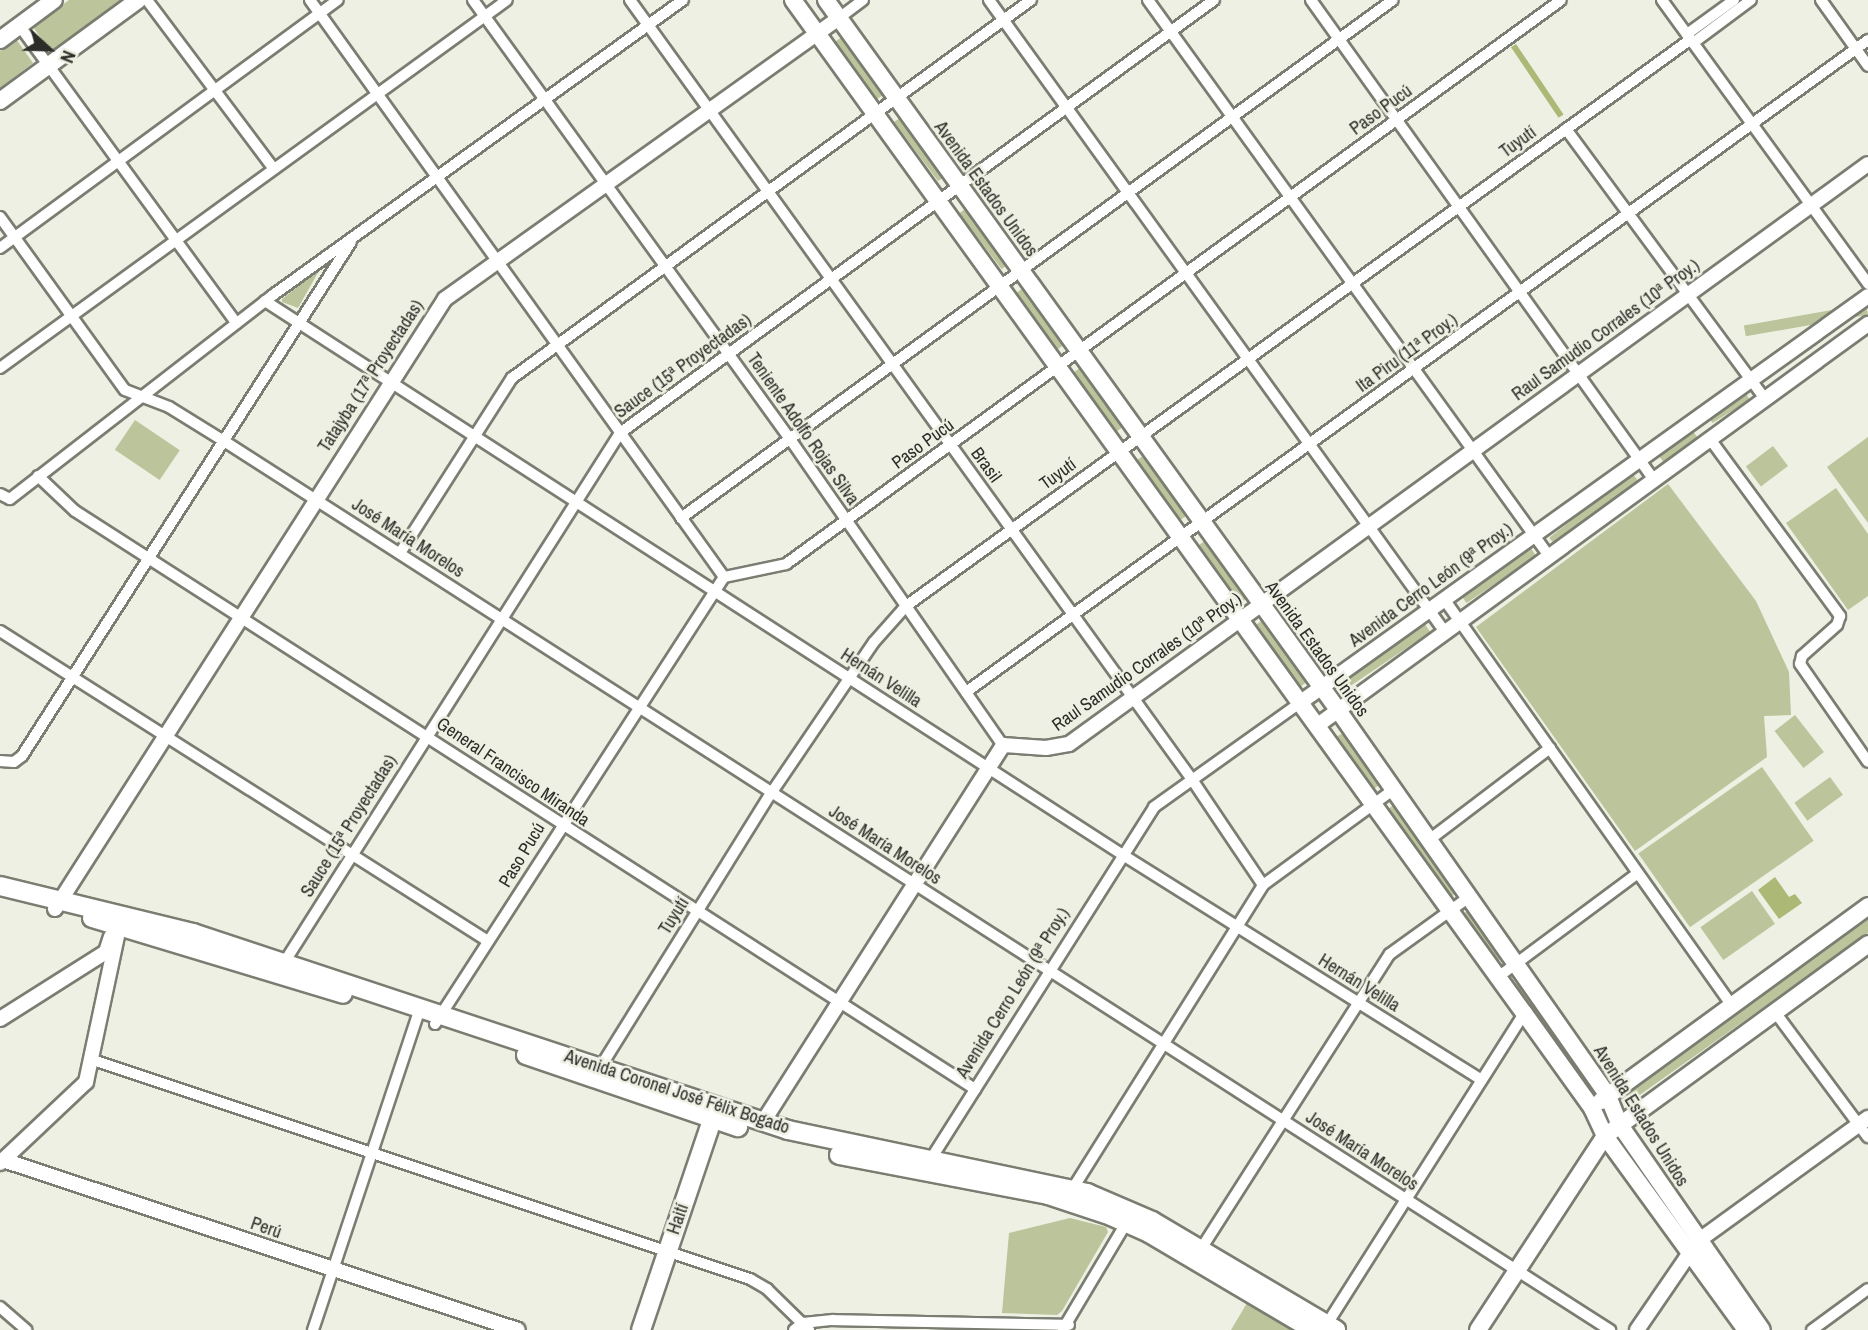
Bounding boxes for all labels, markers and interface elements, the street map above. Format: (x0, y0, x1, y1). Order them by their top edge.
north arrow (14, 14, 84, 84)
text: N (54, 47, 83, 67)
street label: Paso Pucú (1346, 80, 1416, 140)
street label: Avenida Estados Unidos (930, 117, 1042, 261)
street label: Tuyutí (1496, 122, 1540, 162)
street label: Raul Samudio Corrales (10ª Proy.) (1508, 255, 1704, 405)
street label: Tatajyba (17ª Proyectadas) (314, 296, 428, 456)
street label: Sauce (15ª Proyectadas) (610, 309, 756, 423)
street label: Ita Piru (11ª Proy.) (1352, 309, 1462, 397)
street label: Teniente Adolfo Rojas Silva (742, 349, 864, 509)
street label: Paso Pucú (888, 414, 958, 474)
street label: Brasil (966, 443, 1006, 487)
street label: Tuyutí (1036, 454, 1080, 494)
street label: José María Morelos (348, 494, 468, 582)
street label: Avenida Cerro León (9ª Proy.) (1345, 518, 1517, 652)
street label: Avenida Estados Unidos (1261, 577, 1373, 721)
street label: Raul Samudio Corrales (10ª Proy.) (1048, 588, 1246, 736)
street label: Hernán Velilla (837, 644, 925, 712)
street label: General Francisco Miranda (432, 713, 594, 831)
street label: Sauce (15ª Proyectadas) (296, 751, 402, 901)
street label: José María Morelos (825, 801, 945, 889)
street label: Paso Pucú (494, 819, 550, 891)
street label: Tuyutí (654, 893, 694, 939)
street label: Avenida Cerro León (9ª Proy.) (952, 904, 1074, 1082)
street label: Hernán Velilla (1314, 949, 1404, 1017)
street label: Avenida Estados Unidos (1589, 1041, 1693, 1191)
street label: Avenida Coronel José Félix Bogado (562, 1045, 792, 1139)
street label: José María Morelos (1302, 1107, 1422, 1195)
street label: Haití (663, 1201, 693, 1237)
street label: Perú (248, 1213, 284, 1243)

